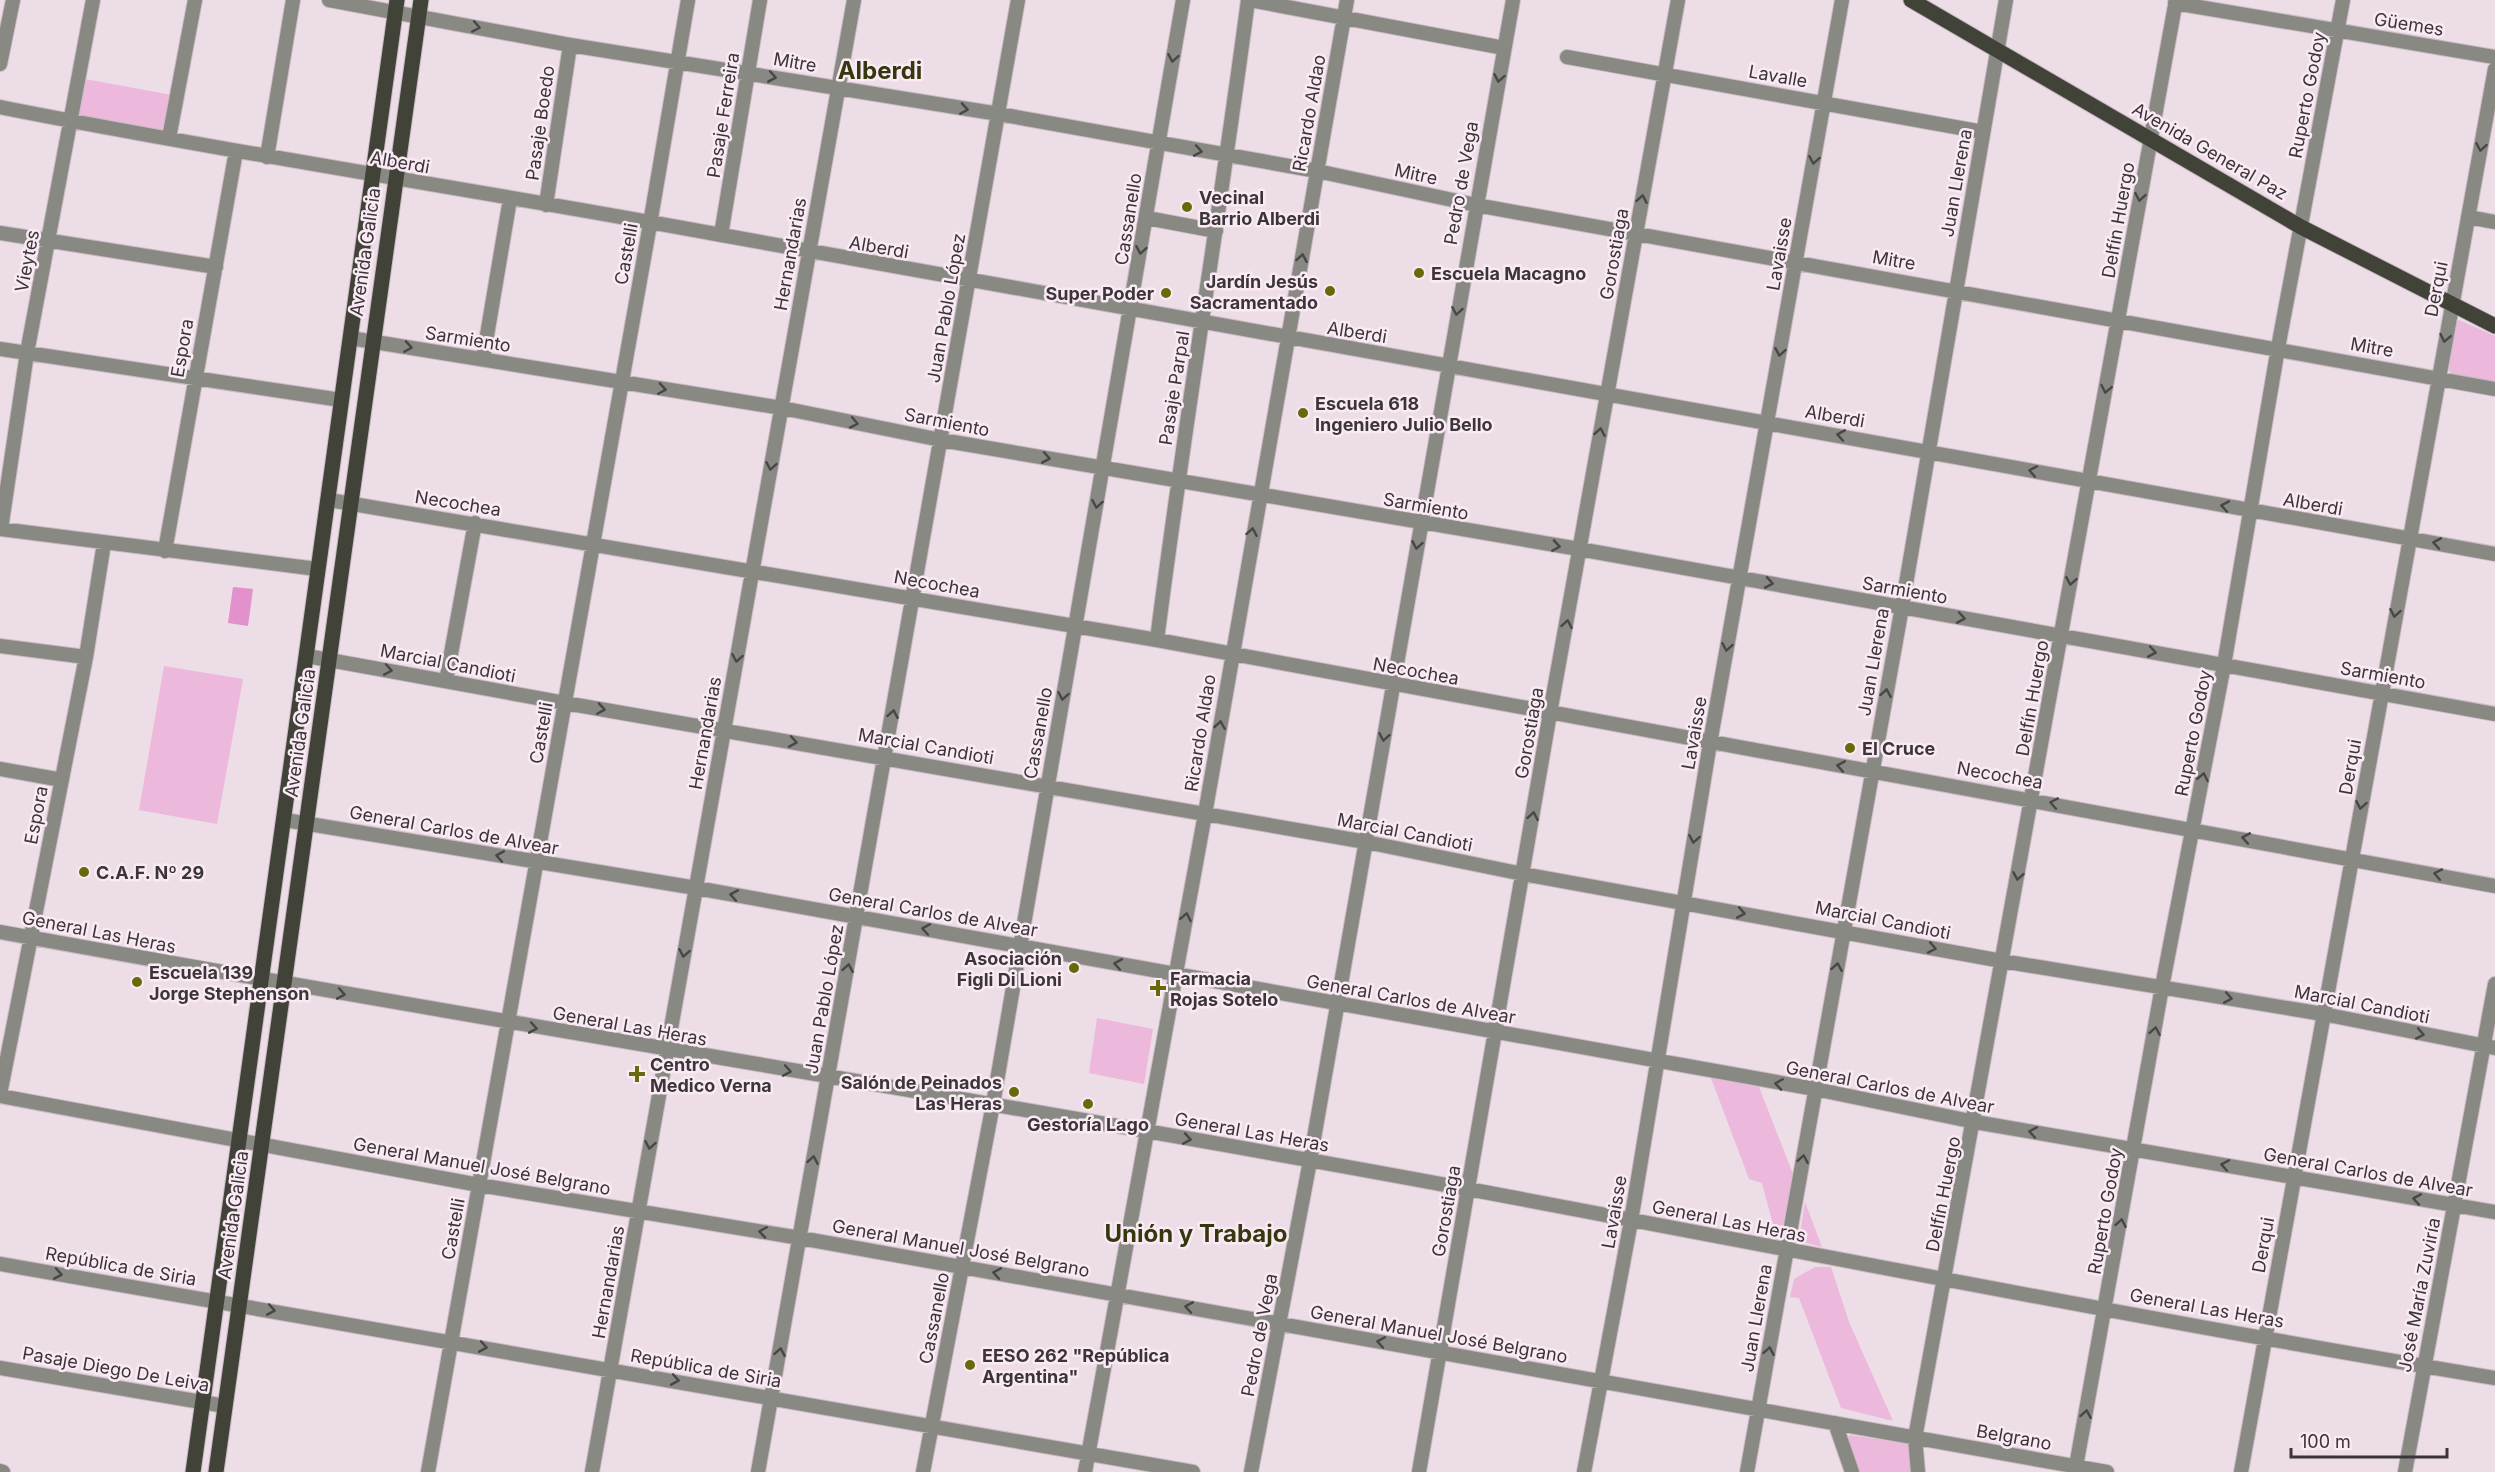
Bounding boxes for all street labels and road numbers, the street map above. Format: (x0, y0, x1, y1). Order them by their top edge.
street label: Güemes (2373, 8, 2445, 40)
street label: Ruperto Godoy (2284, 30, 2330, 160)
street label: Mitre (772, 48, 818, 76)
street label: Pasaje Ferreira (703, 51, 743, 179)
street label: Ricardo Aldao (1288, 53, 1330, 173)
street label: Lavalle (1747, 61, 1809, 91)
street label: Pasaje Boedo (522, 64, 558, 182)
street label: Avenida General Paz (2129, 98, 2291, 204)
street label: Pedro de Vega (1440, 120, 1482, 246)
street label: Juan Llerena (1936, 127, 1976, 239)
street label: Alberdi (369, 146, 431, 178)
street label: Mitre (1393, 159, 1439, 189)
street label: Delfín Huergo (2097, 160, 2139, 280)
street label: Cassanello (1110, 171, 1146, 267)
street label: Avenida Galicia (346, 186, 384, 318)
street label: Hernandarias (770, 196, 810, 312)
street label: Gorostiaga (1596, 207, 1632, 301)
street label: Lavaisse (1762, 216, 1796, 292)
street label: Castelli (610, 222, 642, 286)
street label: Vieytes (11, 228, 43, 294)
street label: Alberdi (848, 231, 910, 263)
street label: Juan Pablo López (922, 231, 970, 385)
street label: Mitre (1871, 246, 1917, 274)
street label: Derqui (2420, 260, 2452, 318)
street label: Espora (167, 317, 197, 379)
street label: Alberdi (1326, 317, 1388, 347)
street label: Sarmiento (424, 322, 512, 356)
street label: Pasaje Parpal (1155, 329, 1193, 447)
street label: Mitre (2349, 333, 2395, 361)
street label: Alberdi (1804, 400, 1866, 432)
street label: Sarmiento (903, 403, 991, 441)
street label: Necochea (413, 486, 503, 520)
street label: Sarmiento (1382, 488, 1470, 524)
street label: Alberdi (2282, 488, 2344, 520)
street label: Necochea (892, 566, 982, 602)
street label: Sarmiento (1861, 572, 1949, 608)
street label: Juan Llerena (1853, 606, 1893, 718)
street label: Delfín Huergo (2011, 638, 2053, 758)
street label: Marcial Candioti (379, 640, 517, 686)
street label: Necochea (1371, 653, 1461, 689)
street label: Sarmiento (2339, 657, 2427, 693)
street label: Avenida Galicia (281, 667, 319, 799)
street label: Ruperto Godoy (2170, 668, 2216, 798)
street label: Ricardo Aldao (1180, 673, 1220, 793)
street label: Hernandarias (685, 675, 725, 791)
street label: Cassanello (1020, 685, 1056, 781)
street label: Gorostiaga (1511, 686, 1547, 780)
street label: Lavaisse (1677, 695, 1711, 771)
street label: Castelli (525, 701, 557, 765)
street label: Marcial Candioti (857, 724, 995, 768)
street label: Derqui (2335, 738, 2365, 796)
street label: Necochea (1955, 757, 2045, 793)
street label: Espora (20, 784, 52, 846)
street label: General Carlos de Alvear (348, 801, 561, 859)
street label: Marcial Candioti (1336, 809, 1474, 855)
street label: General Carlos de Alvear (827, 883, 1040, 941)
street label: Marcial Candioti (1814, 897, 1952, 943)
street label: General Las Heras (20, 907, 178, 957)
street label: Juan Pablo López (800, 922, 848, 1076)
street label: General Carlos de Alvear (1305, 970, 1518, 1028)
street label: Marcial Candioti (2293, 981, 2431, 1027)
street label: General Las Heras (551, 1002, 709, 1050)
street label: General Carlos de Alvear (1784, 1056, 1996, 1118)
street label: General Las Heras (1173, 1108, 1331, 1156)
street label: General Manuel José Belgrano (352, 1133, 612, 1199)
street label: Delfín Huergo (1921, 1134, 1965, 1254)
street label: General Carlos de Alvear (2262, 1143, 2475, 1201)
street label: Ruperto Godoy (2084, 1146, 2126, 1276)
street label: Avenida Galicia (214, 1149, 252, 1281)
street label: Gorostiaga (1428, 1164, 1464, 1258)
street label: Lavaisse (1597, 1174, 1631, 1250)
street label: General Las Heras (1650, 1196, 1808, 1246)
street label: Castelli (437, 1197, 469, 1261)
street label: General Manuel José Belgrano (831, 1215, 1091, 1281)
street label: Derqui (2248, 1216, 2278, 1274)
street label: José María Zuviría (2394, 1216, 2444, 1374)
street label: Hernandarias (588, 1224, 628, 1340)
street label: República de Siria (44, 1242, 198, 1290)
street label: Juan Llerena (1736, 1262, 1776, 1374)
street label: Cassanello (915, 1270, 953, 1366)
street label: Pedro de Vega (1237, 1272, 1281, 1398)
street label: General Las Heras (2128, 1284, 2286, 1332)
street label: General Manuel José Belgrano (1309, 1301, 1569, 1367)
street label: Pasaje Diego De Leiva (21, 1342, 211, 1396)
street label: República de Siria (629, 1344, 783, 1392)
street label: Belgrano (1975, 1420, 2053, 1454)

